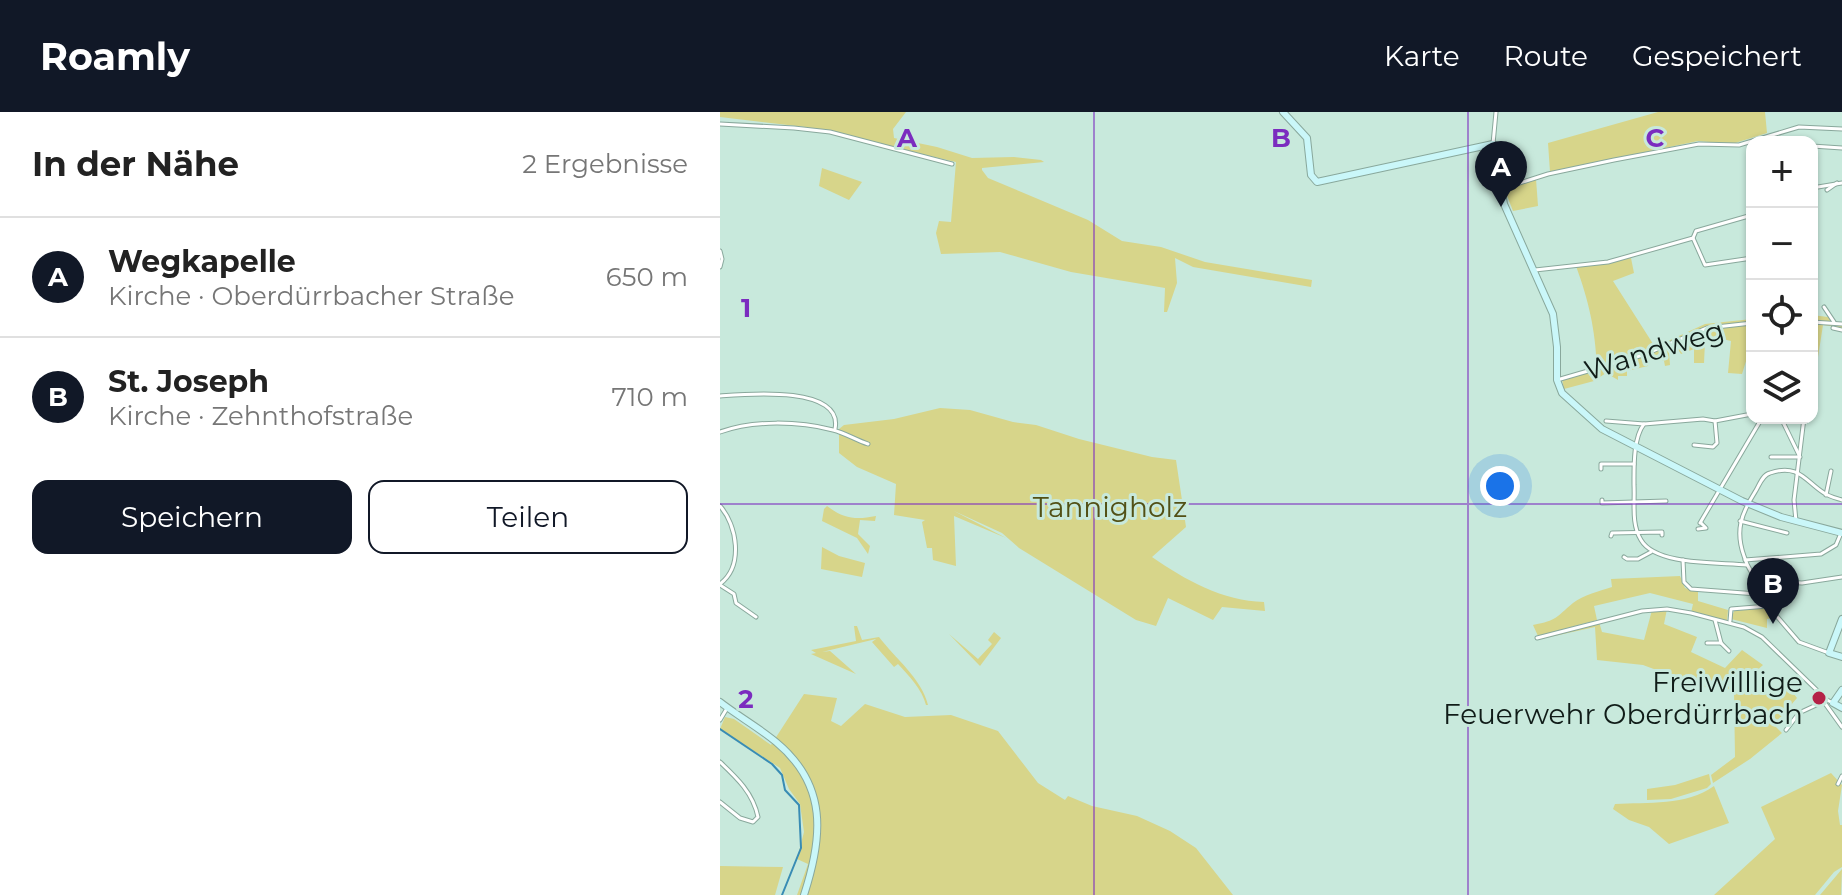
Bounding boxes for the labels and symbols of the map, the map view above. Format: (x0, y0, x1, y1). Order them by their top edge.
text: A (896, 122, 918, 154)
text: B (1271, 122, 1291, 154)
text: C (1646, 122, 1665, 154)
pin: A (1475, 141, 1527, 207)
text: 1 (741, 292, 751, 324)
street label: Wandweg (1580, 313, 1728, 387)
your location (1480, 466, 1520, 506)
park label: Tannigholz (1033, 490, 1187, 524)
pin: B (1747, 558, 1799, 624)
place label: Freiwilllige Feuerwehr Oberdürrbach (1443, 665, 1803, 731)
text: 2 (738, 683, 754, 715)
marker: Freiwilllige Feuerwehr Oberdürrbach (1810, 689, 1828, 707)

